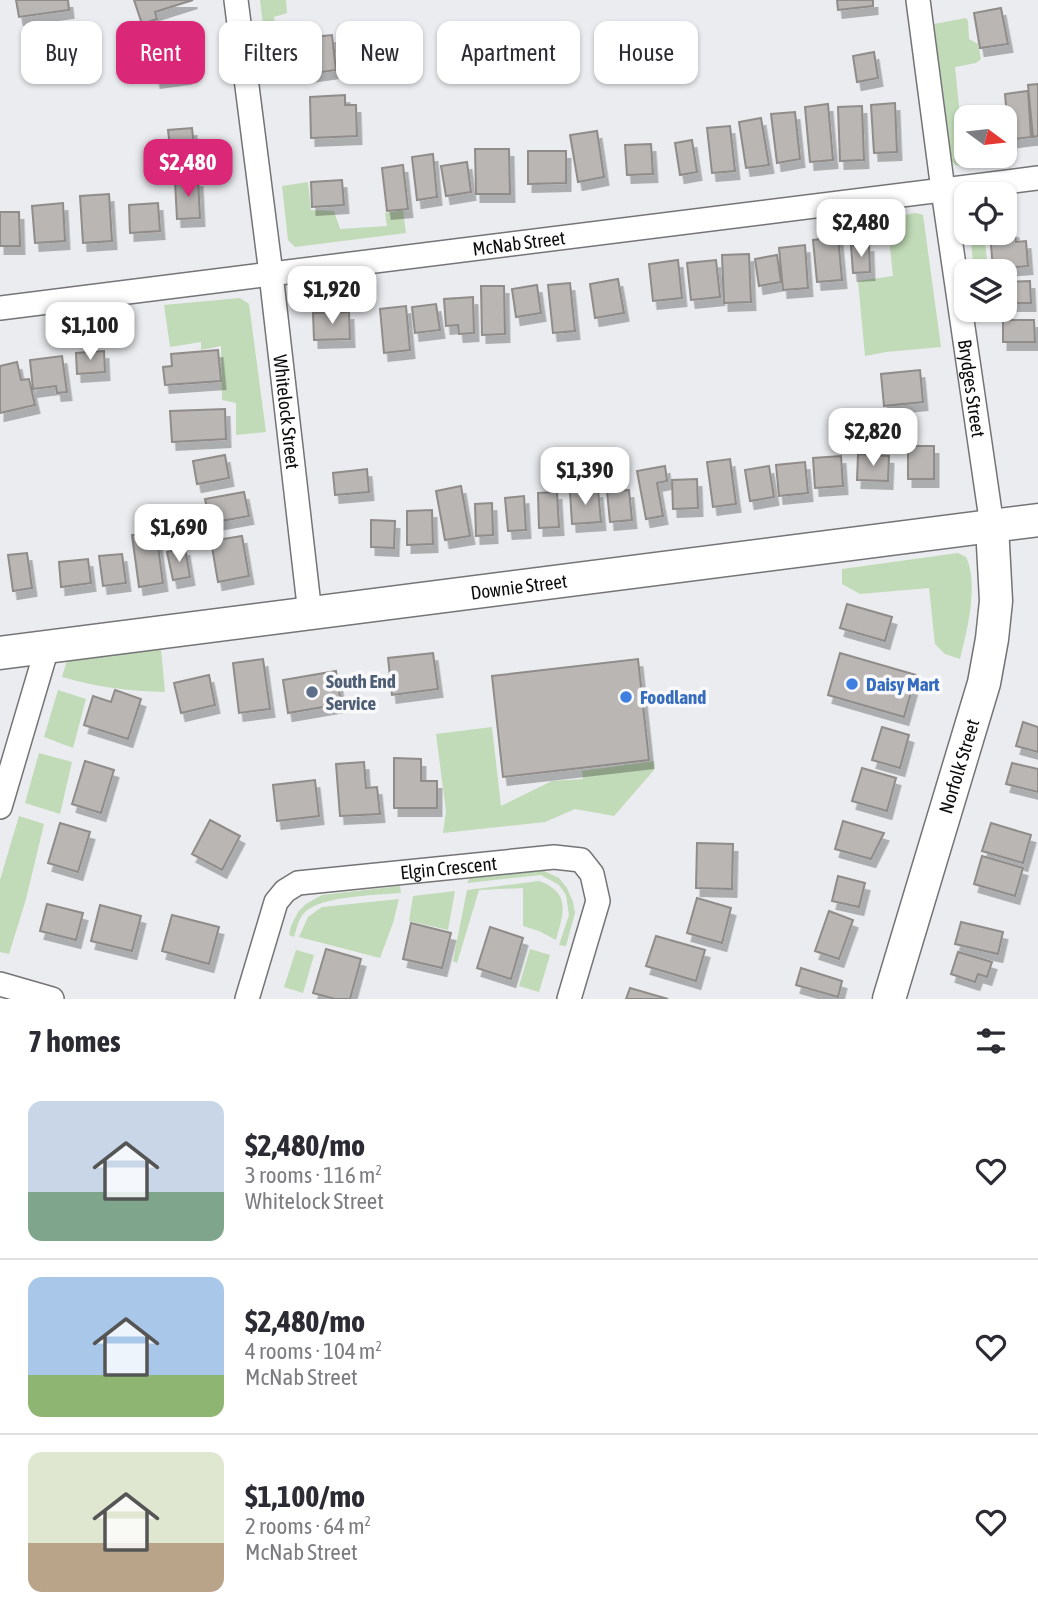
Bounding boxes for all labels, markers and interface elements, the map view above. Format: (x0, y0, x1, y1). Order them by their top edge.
chip: Buy (21, 21, 102, 84)
chip: Rent (116, 21, 205, 84)
chip: Filters (219, 21, 322, 84)
chip: New (336, 21, 423, 84)
chip: Apartment (437, 21, 580, 84)
chip: House (594, 21, 698, 84)
north arrow (954, 105, 1017, 168)
map controls (954, 105, 1017, 322)
pin: $2,480 (131, 140, 245, 199)
text: $2,480 (160, 149, 217, 175)
button: locate (954, 182, 1017, 245)
pin: $2,480 (804, 200, 918, 259)
text: $2,480 (833, 209, 890, 235)
street label: McNab Street (471, 226, 567, 260)
button: layers (954, 259, 1017, 322)
pin: $1,920 (275, 266, 389, 326)
text: $1,920 (304, 276, 361, 302)
pin: $1,100 (33, 302, 147, 362)
text: $1,100 (62, 312, 119, 338)
street label: Brydges Street (954, 338, 990, 439)
street label: Whitelock Street (269, 354, 304, 470)
pin: $2,820 (816, 408, 930, 468)
text: $2,820 (845, 418, 902, 444)
pin: $1,390 (528, 448, 642, 507)
text: $1,390 (557, 457, 614, 483)
pin: $1,690 (122, 504, 236, 564)
text: $1,690 (151, 514, 208, 540)
street label: Downie Street (469, 569, 568, 604)
place label: South End Service (326, 670, 396, 714)
place label: Daisy Mart (866, 673, 940, 695)
marker: Daisy Mart (844, 676, 860, 692)
marker: South End Service (304, 684, 320, 700)
place label: Foodland (640, 686, 706, 708)
marker: Foodland (618, 689, 634, 705)
street label: Norfolk Street (934, 716, 984, 816)
street label: Elgin Crescent (399, 852, 498, 884)
icon: filters (972, 1022, 1010, 1060)
text: 7 homes (28, 1024, 121, 1058)
text: $2,480/mo (245, 1128, 365, 1162)
icon: home (84, 1129, 168, 1213)
icon: heart (972, 1152, 1010, 1190)
text: 3 rooms · 116 m² (245, 1162, 382, 1188)
text: Whitelock Street (245, 1188, 384, 1214)
text: $2,480/mo (245, 1304, 365, 1338)
icon: home (84, 1305, 168, 1389)
icon: heart (972, 1328, 1010, 1366)
text: 4 rooms · 104 m² (245, 1338, 382, 1364)
text: McNab Street (245, 1364, 358, 1390)
text: $1,100/mo (245, 1479, 365, 1513)
icon: home (84, 1480, 168, 1564)
icon: heart (972, 1503, 1010, 1541)
text: 2 rooms · 64 m² (245, 1513, 371, 1539)
text: McNab Street (245, 1539, 358, 1565)

